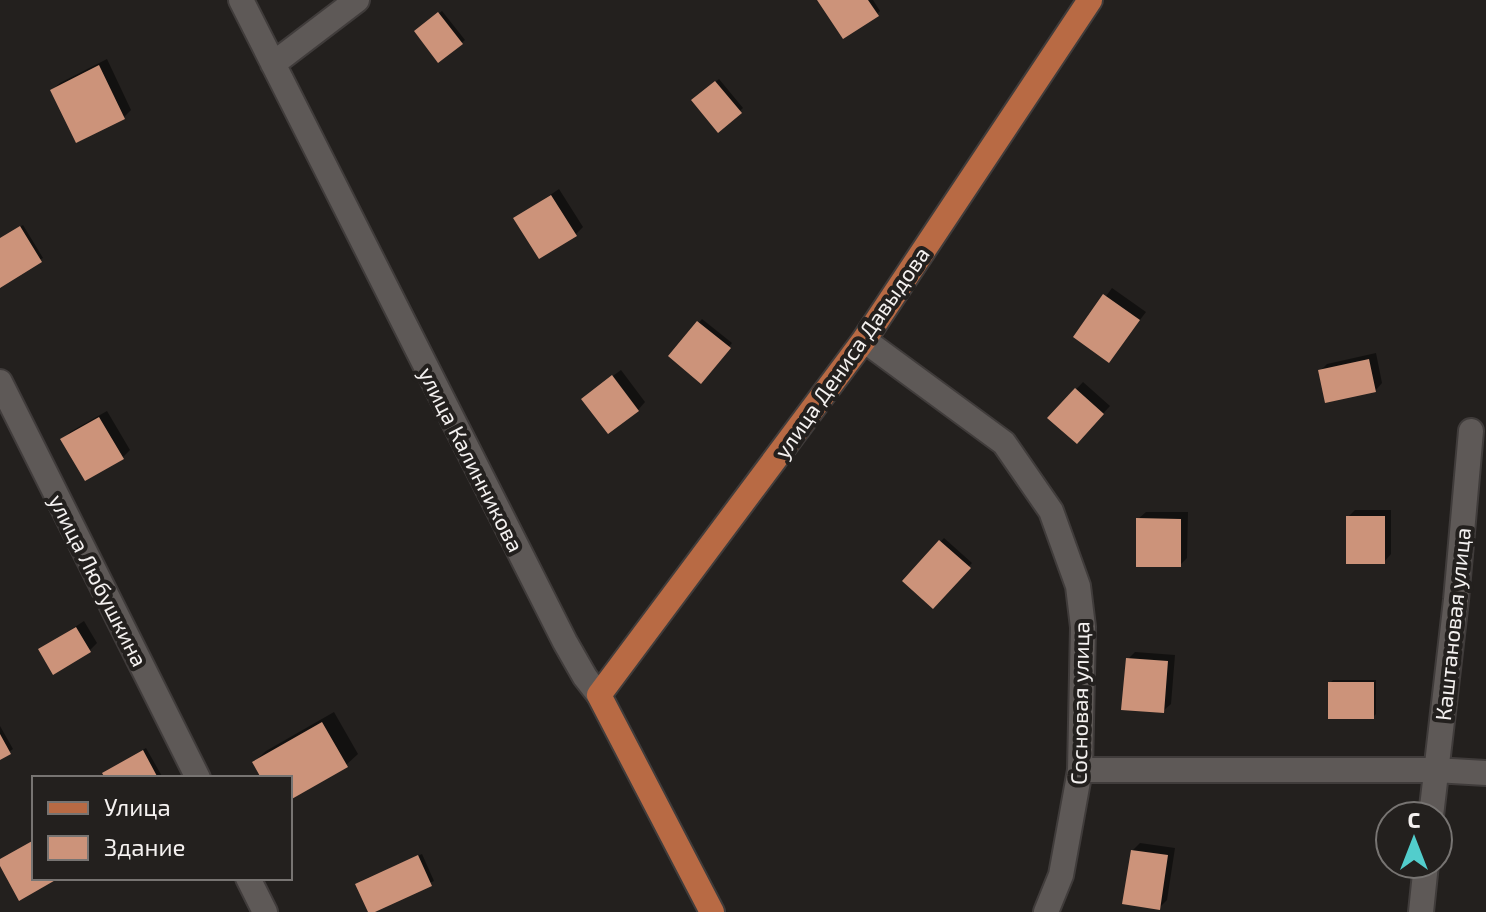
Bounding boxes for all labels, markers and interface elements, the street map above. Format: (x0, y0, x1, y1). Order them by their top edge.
street label: улица Дениса Давыдова (768, 241, 935, 463)
street label: улица Калинникова (413, 362, 530, 556)
street label: улица Любушкина (43, 490, 154, 671)
street label: Каштановая улица (1429, 526, 1476, 722)
street label: Сосновая улица (1065, 621, 1094, 785)
legend (32, 776, 292, 880)
text: Улица (104, 792, 171, 821)
north arrow (1374, 800, 1454, 880)
text: С (1408, 806, 1421, 832)
text: Здание (104, 832, 186, 861)

